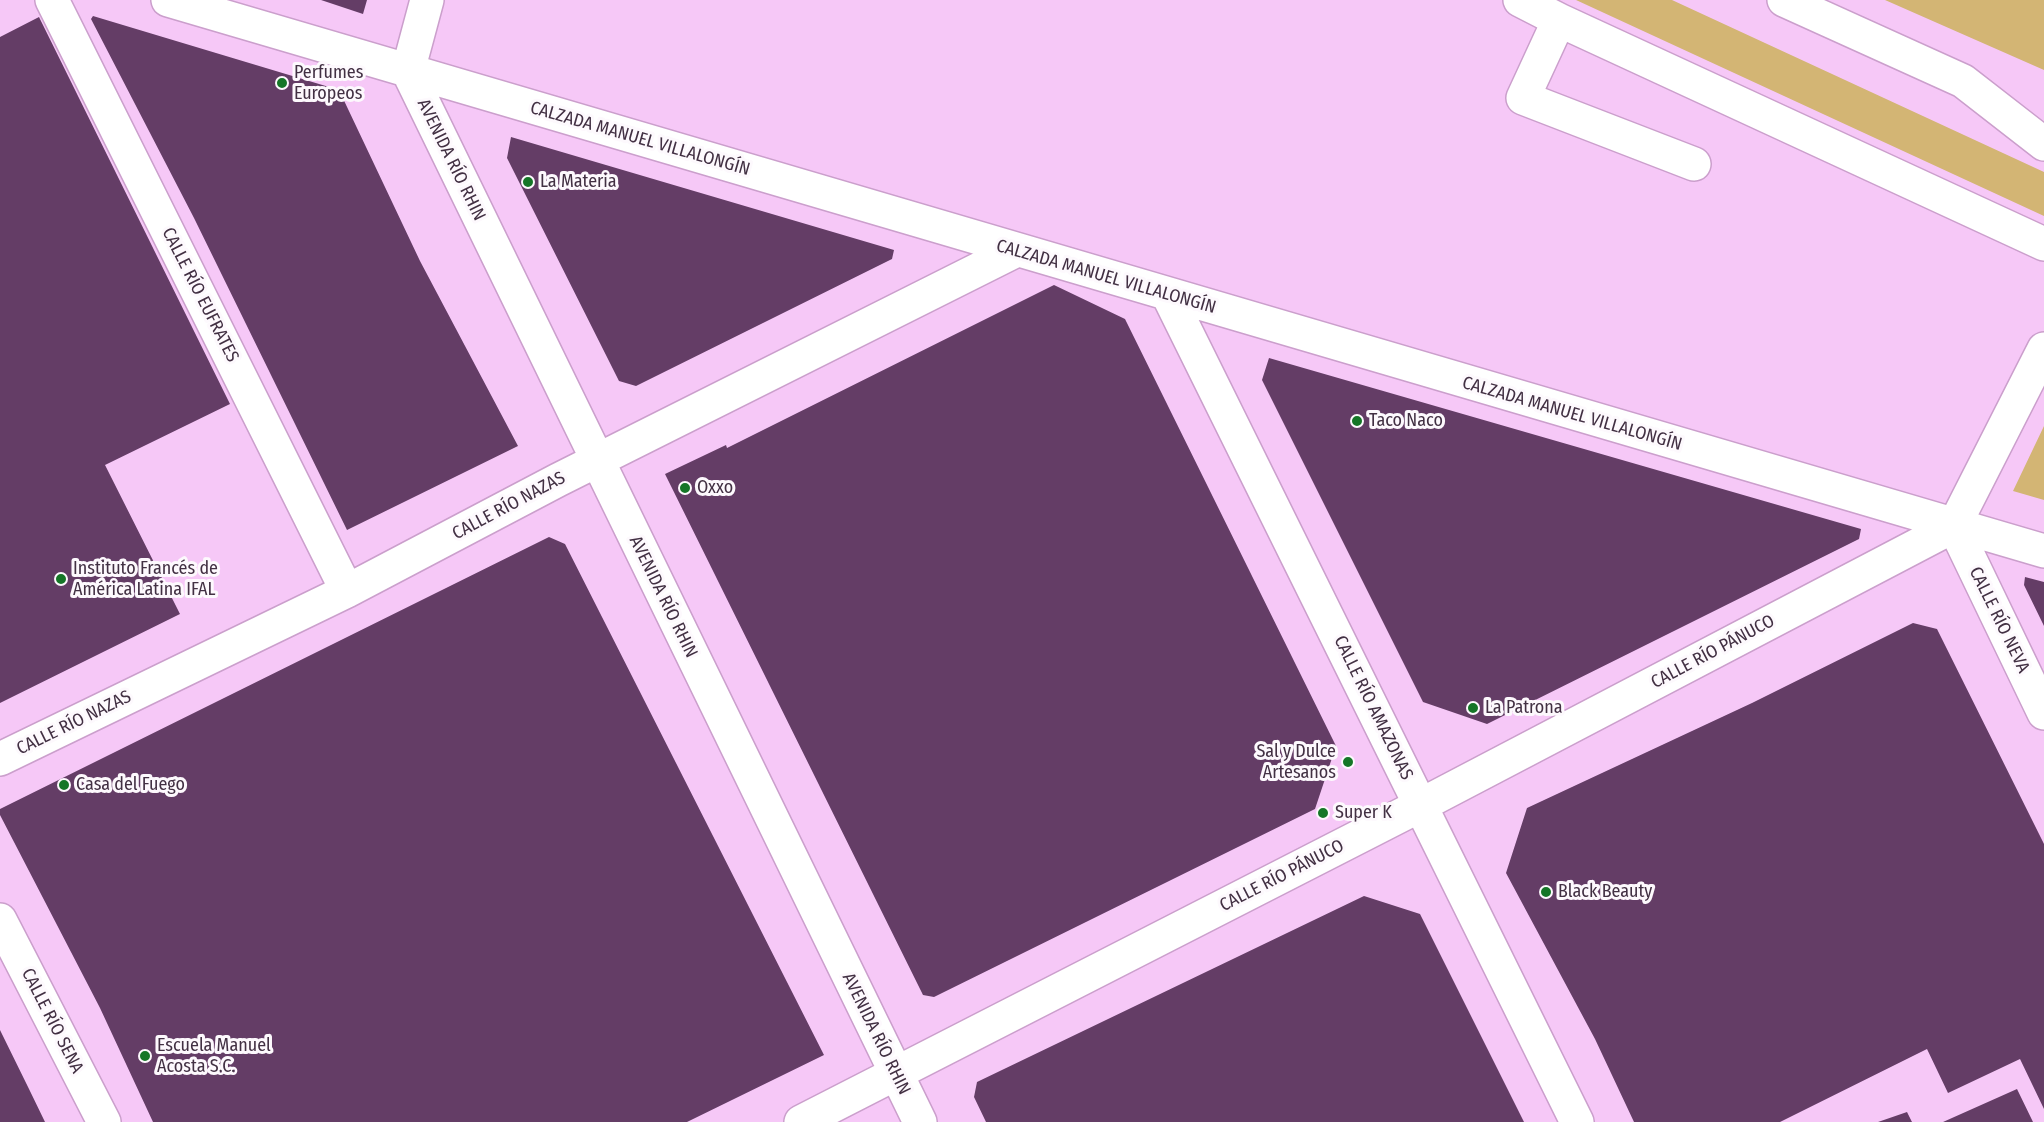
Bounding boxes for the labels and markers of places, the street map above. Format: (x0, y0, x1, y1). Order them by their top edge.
place label: Perfumes Europeos (294, 62, 363, 104)
marker: Perfumes Europeos (275, 76, 289, 90)
place label: La Materia (540, 171, 617, 193)
marker: La Materia (521, 175, 535, 189)
place label: Taco Naco (1369, 410, 1443, 432)
marker: Taco Naco (1350, 414, 1364, 428)
place label: Oxxo (697, 477, 733, 499)
marker: Oxxo (678, 481, 692, 495)
place label: Instituto Francés de América Latina IFAL (73, 558, 218, 600)
marker: Instituto Francés de América Latina IFAL (54, 572, 68, 586)
place label: La Patrona (1485, 697, 1563, 719)
marker: La Patrona (1466, 701, 1480, 715)
place label: Sal y Dulce Artesanos (1256, 741, 1336, 783)
marker: Sal y Dulce Artesanos (1341, 755, 1355, 769)
place label: Casa del Fuego (76, 774, 185, 796)
marker: Casa del Fuego (57, 778, 71, 792)
place label: Super K (1335, 802, 1392, 824)
marker: Super K (1316, 806, 1330, 820)
place label: Black Beauty (1558, 881, 1652, 903)
marker: Black Beauty (1539, 885, 1553, 899)
place label: Escuela Manuel Acosta S.C. (157, 1035, 271, 1078)
marker: Escuela Manuel Acosta S.C. (138, 1049, 152, 1063)

